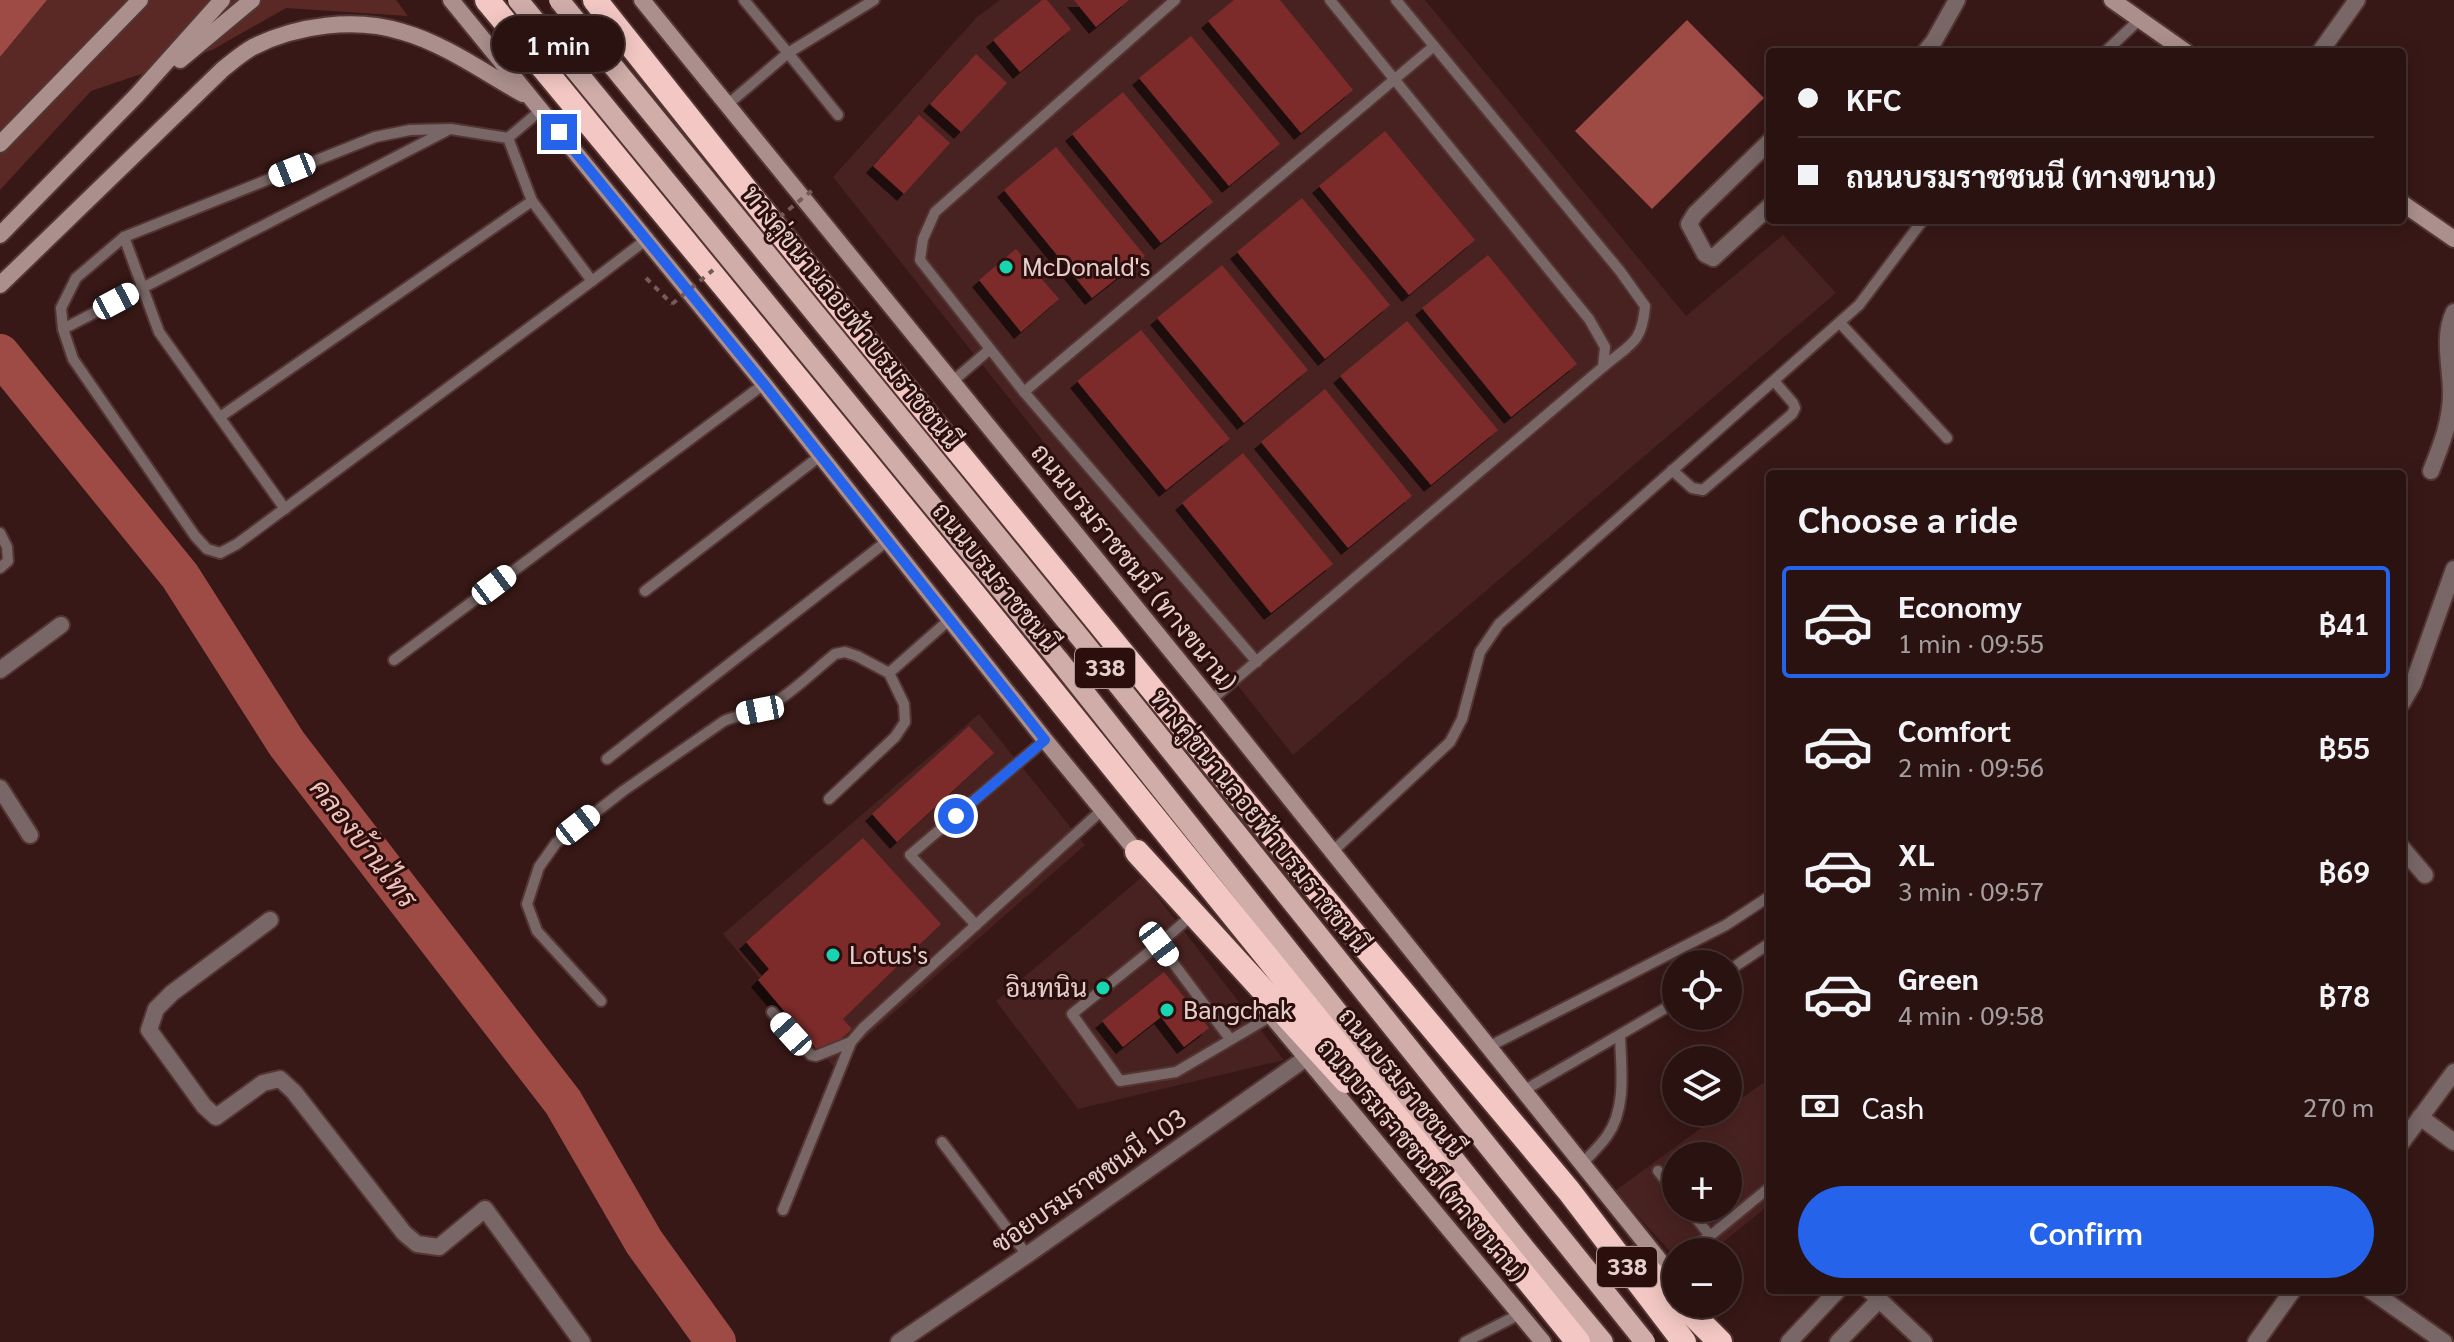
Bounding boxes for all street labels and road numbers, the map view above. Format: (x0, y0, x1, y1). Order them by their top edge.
street label: ทางคู่ขนานลอยฟ้าบรมราชชนนี (734, 177, 971, 457)
street label: ถนนบรมราชชนนี (ทางขนาน) (1025, 435, 1246, 696)
street label: ถนนบรมราชชนนี (927, 494, 1068, 658)
road number: 338 (1075, 648, 1135, 688)
street label: ทางคู่ขนานลอยฟ้าบรมราชชนนี (1142, 681, 1379, 961)
street label: ถนนบรมราชชนนี (1333, 999, 1474, 1163)
street label: ถนนบรมราชชนนี (ทางขนาน) (1311, 1029, 1536, 1288)
street label: ซอยบรมราชชนนี 103 (984, 1099, 1192, 1259)
road number: 338 (1597, 1247, 1657, 1287)

